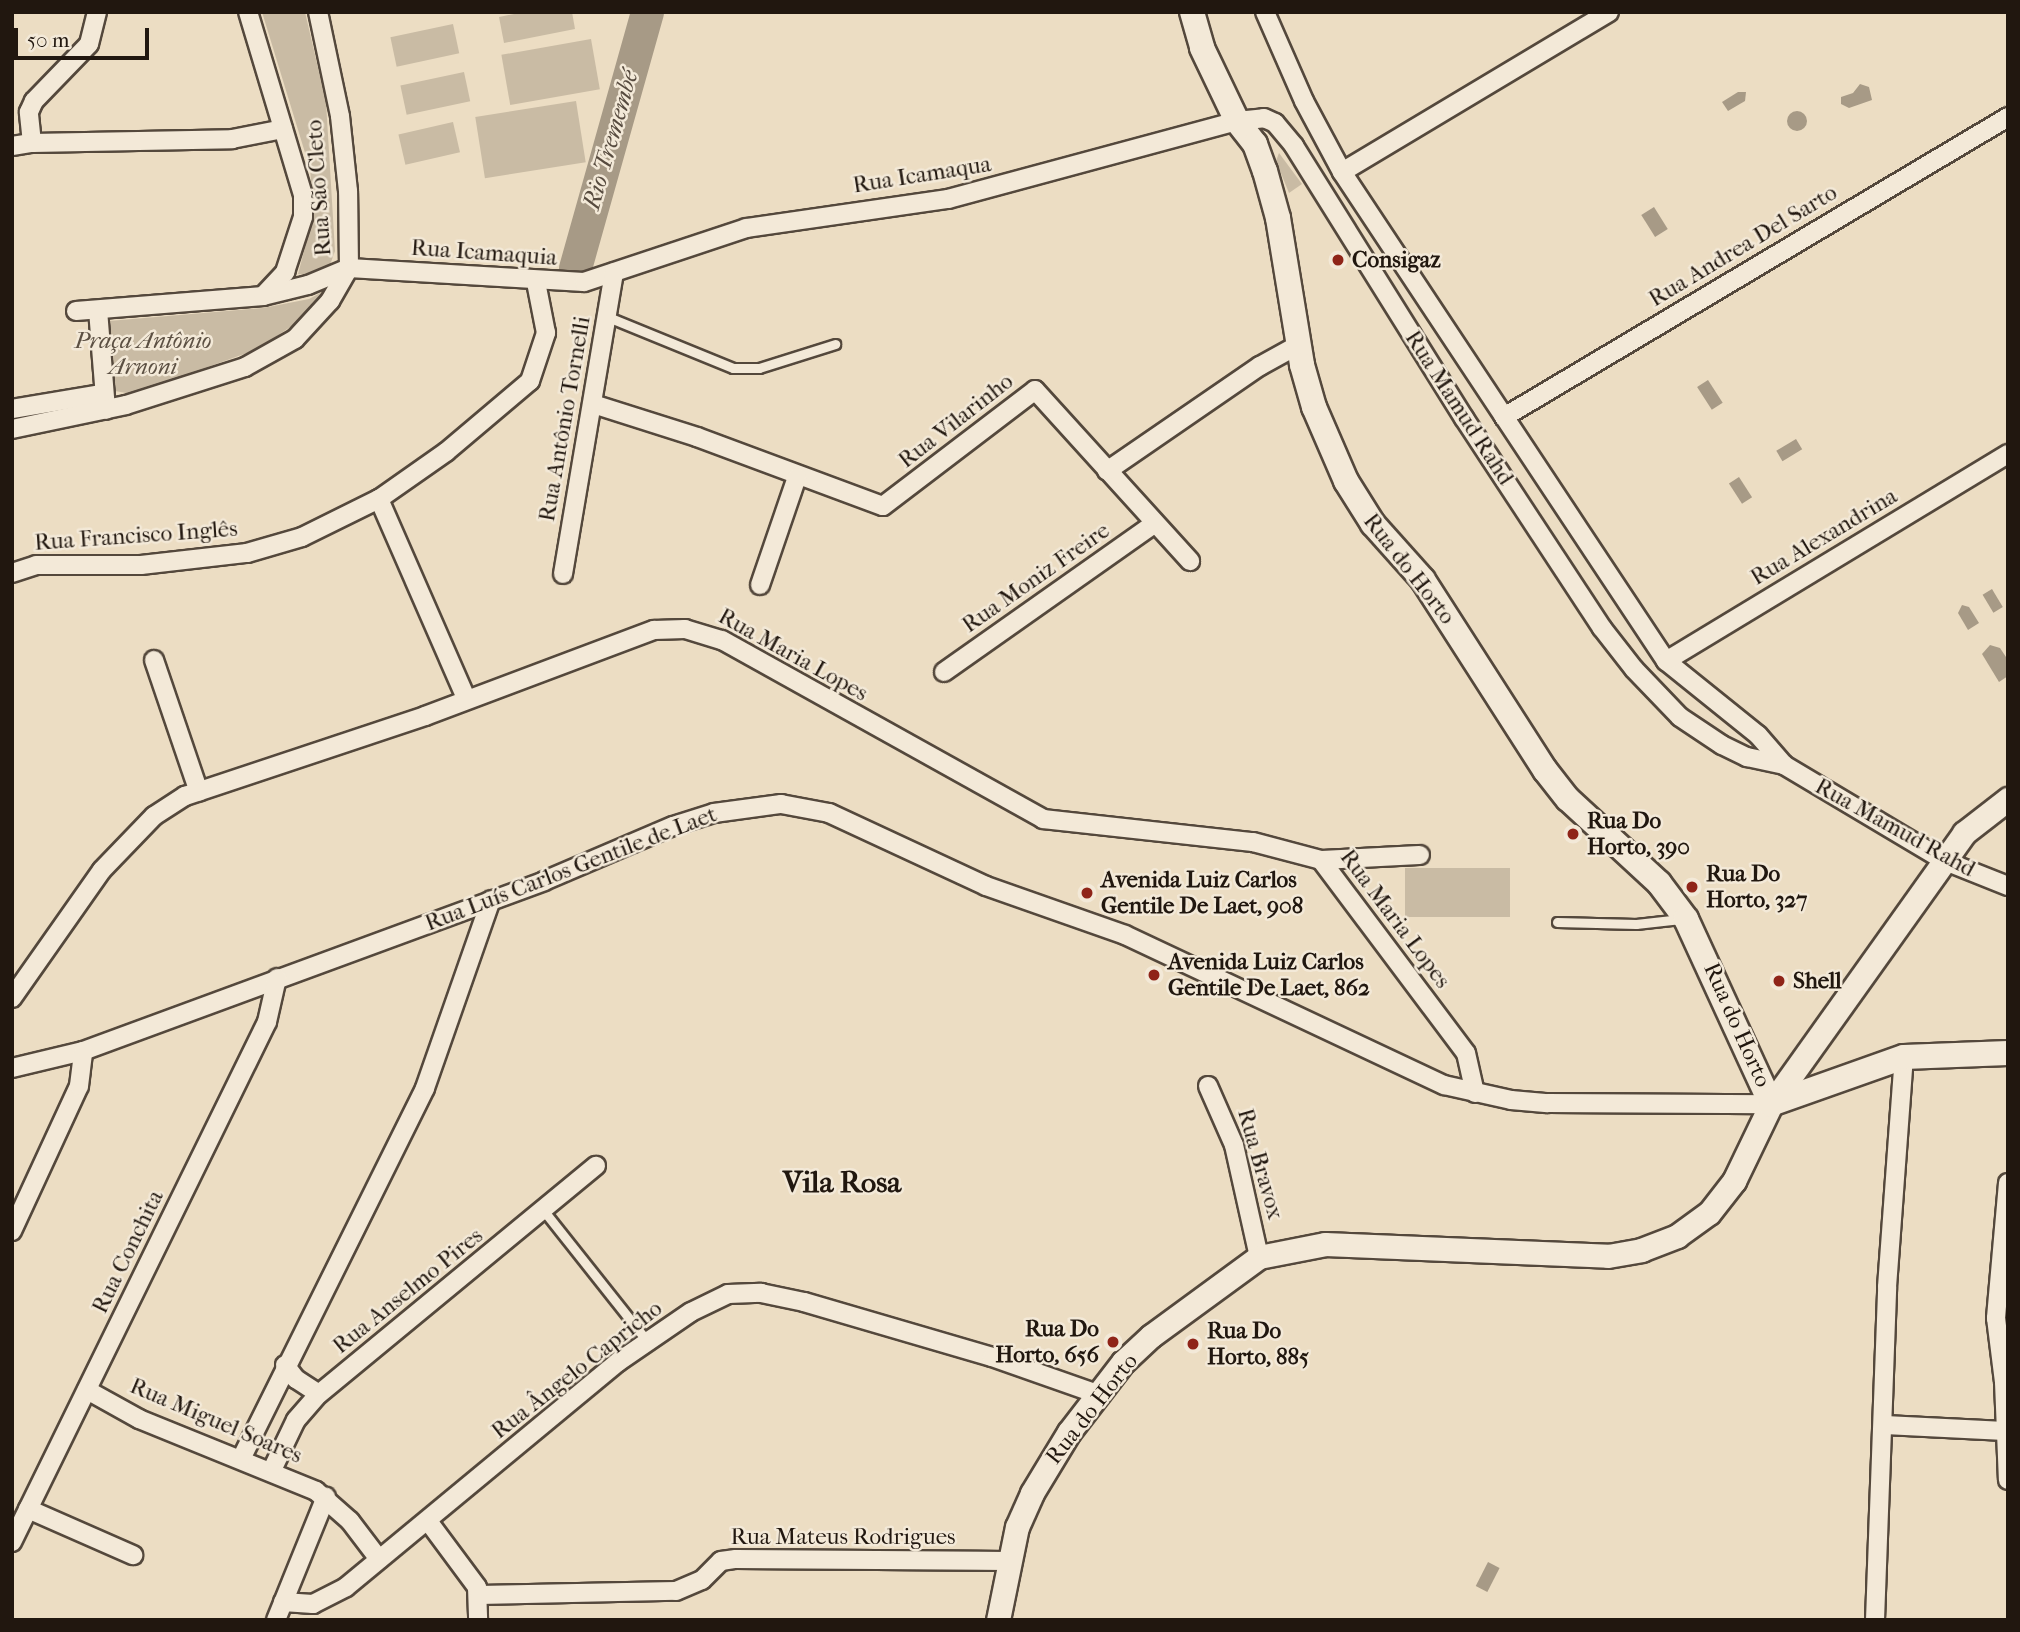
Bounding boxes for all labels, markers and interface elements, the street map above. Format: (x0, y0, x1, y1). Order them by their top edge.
scale bar (18, 14, 152, 58)
text: 50 m (27, 28, 70, 52)
water label: Rio Tremembé (577, 67, 645, 213)
street label: Rua São Cleto (300, 119, 338, 257)
street label: Rua Icamaqua (851, 150, 993, 200)
street label: Rua Andrea Del Sarto (1644, 179, 1842, 313)
street label: Rua Icamaquia (410, 234, 558, 272)
place label: Consigaz (1352, 246, 1441, 274)
marker: Consigaz (1330, 252, 1346, 268)
street label: Rua Antônio Tornelli (533, 314, 597, 524)
street label: Rua Mamud Rahd (1399, 325, 1519, 491)
park label: Praça Antônio Arnoni (74, 327, 212, 381)
street label: Rua Vilarinho (893, 368, 1019, 474)
street label: Rua Alexandrina (1746, 482, 1902, 592)
street label: Rua do Horto (1357, 508, 1461, 630)
street label: Rua Francisco Inglês (33, 515, 239, 557)
street label: Rua Moniz Freire (957, 517, 1115, 639)
street label: Rua Maria Lopes (713, 603, 873, 707)
street label: Rua Mamud Rahd (1810, 773, 1980, 883)
street label: Rua Luís Carlos Gentile de Laet (421, 801, 721, 937)
place label: Rua Do Horto, 390 (1587, 807, 1690, 861)
marker: Rua Do Horto, 390 (1565, 826, 1581, 842)
street label: Rua Maria Lopes (1334, 844, 1456, 994)
place label: Rua Do Horto, 327 (1706, 860, 1807, 914)
place label: Avenida Luiz Carlos Gentile De Laet, 908 (1101, 866, 1303, 920)
marker: Rua Do Horto, 327 (1684, 879, 1700, 895)
marker: Avenida Luiz Carlos Gentile De Laet, 908 (1079, 885, 1095, 901)
place label: Avenida Luiz Carlos Gentile De Laet, 862 (1168, 948, 1370, 1002)
street label: Rua do Horto (1697, 959, 1777, 1091)
marker: Avenida Luiz Carlos Gentile De Laet, 862 (1146, 967, 1162, 983)
place label: Shell (1793, 967, 1842, 995)
marker: Shell (1771, 973, 1787, 989)
street label: Rua Bravox (1231, 1105, 1289, 1223)
district label: Vila Rosa (783, 1165, 901, 1201)
street label: Rua Conchita (86, 1186, 170, 1318)
street label: Rua Anselmo Pires (327, 1222, 489, 1360)
street label: Rua Ângelo Capricho (486, 1295, 668, 1445)
place label: Rua Do Horto, 656 (995, 1315, 1099, 1369)
place label: Rua Do Horto, 885 (1207, 1317, 1309, 1371)
marker: Rua Do Horto, 656 (1105, 1334, 1121, 1350)
marker: Rua Do Horto, 885 (1185, 1336, 1201, 1352)
street label: Rua do Horto (1040, 1348, 1144, 1470)
street label: Rua Miguel Soares (126, 1372, 306, 1470)
street label: Rua Mateus Rodrigues (730, 1523, 956, 1551)

